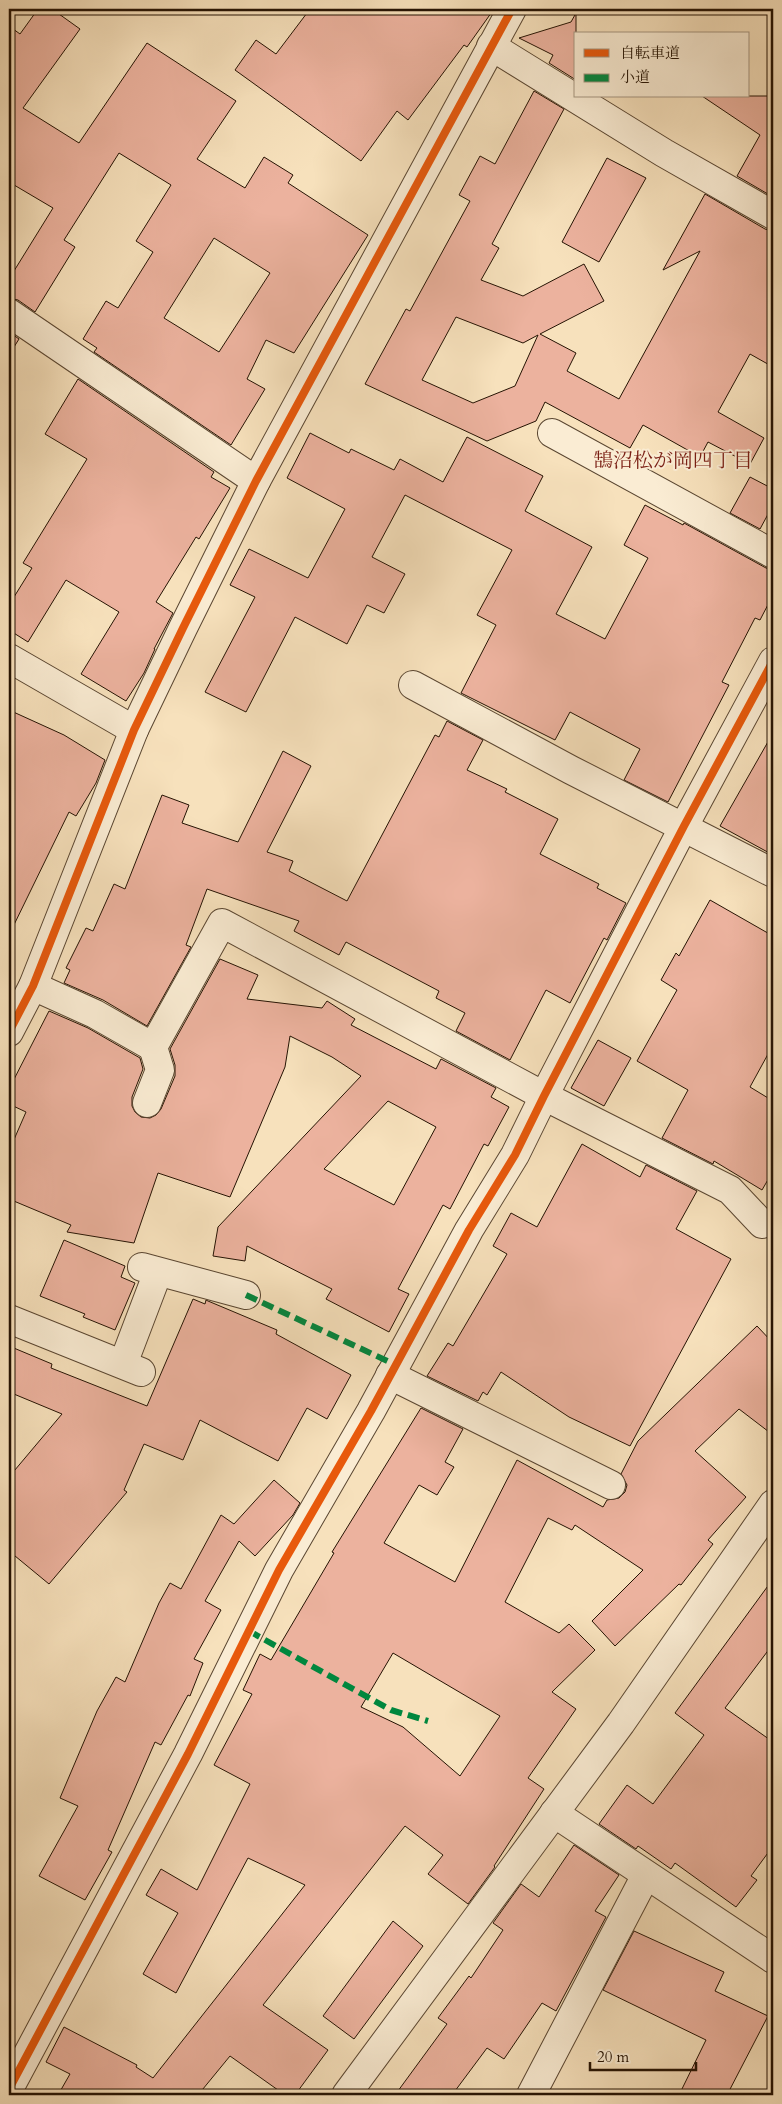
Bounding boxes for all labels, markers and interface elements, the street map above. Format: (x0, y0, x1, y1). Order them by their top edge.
legend (574, 32, 750, 98)
text: 自転車道 (620, 43, 680, 63)
text: 小道 (620, 67, 650, 87)
district label: 鵠沼松が岡四丁目 (593, 447, 753, 474)
scale bar (590, 2039, 696, 2071)
text: 20 m (597, 2047, 629, 2067)

